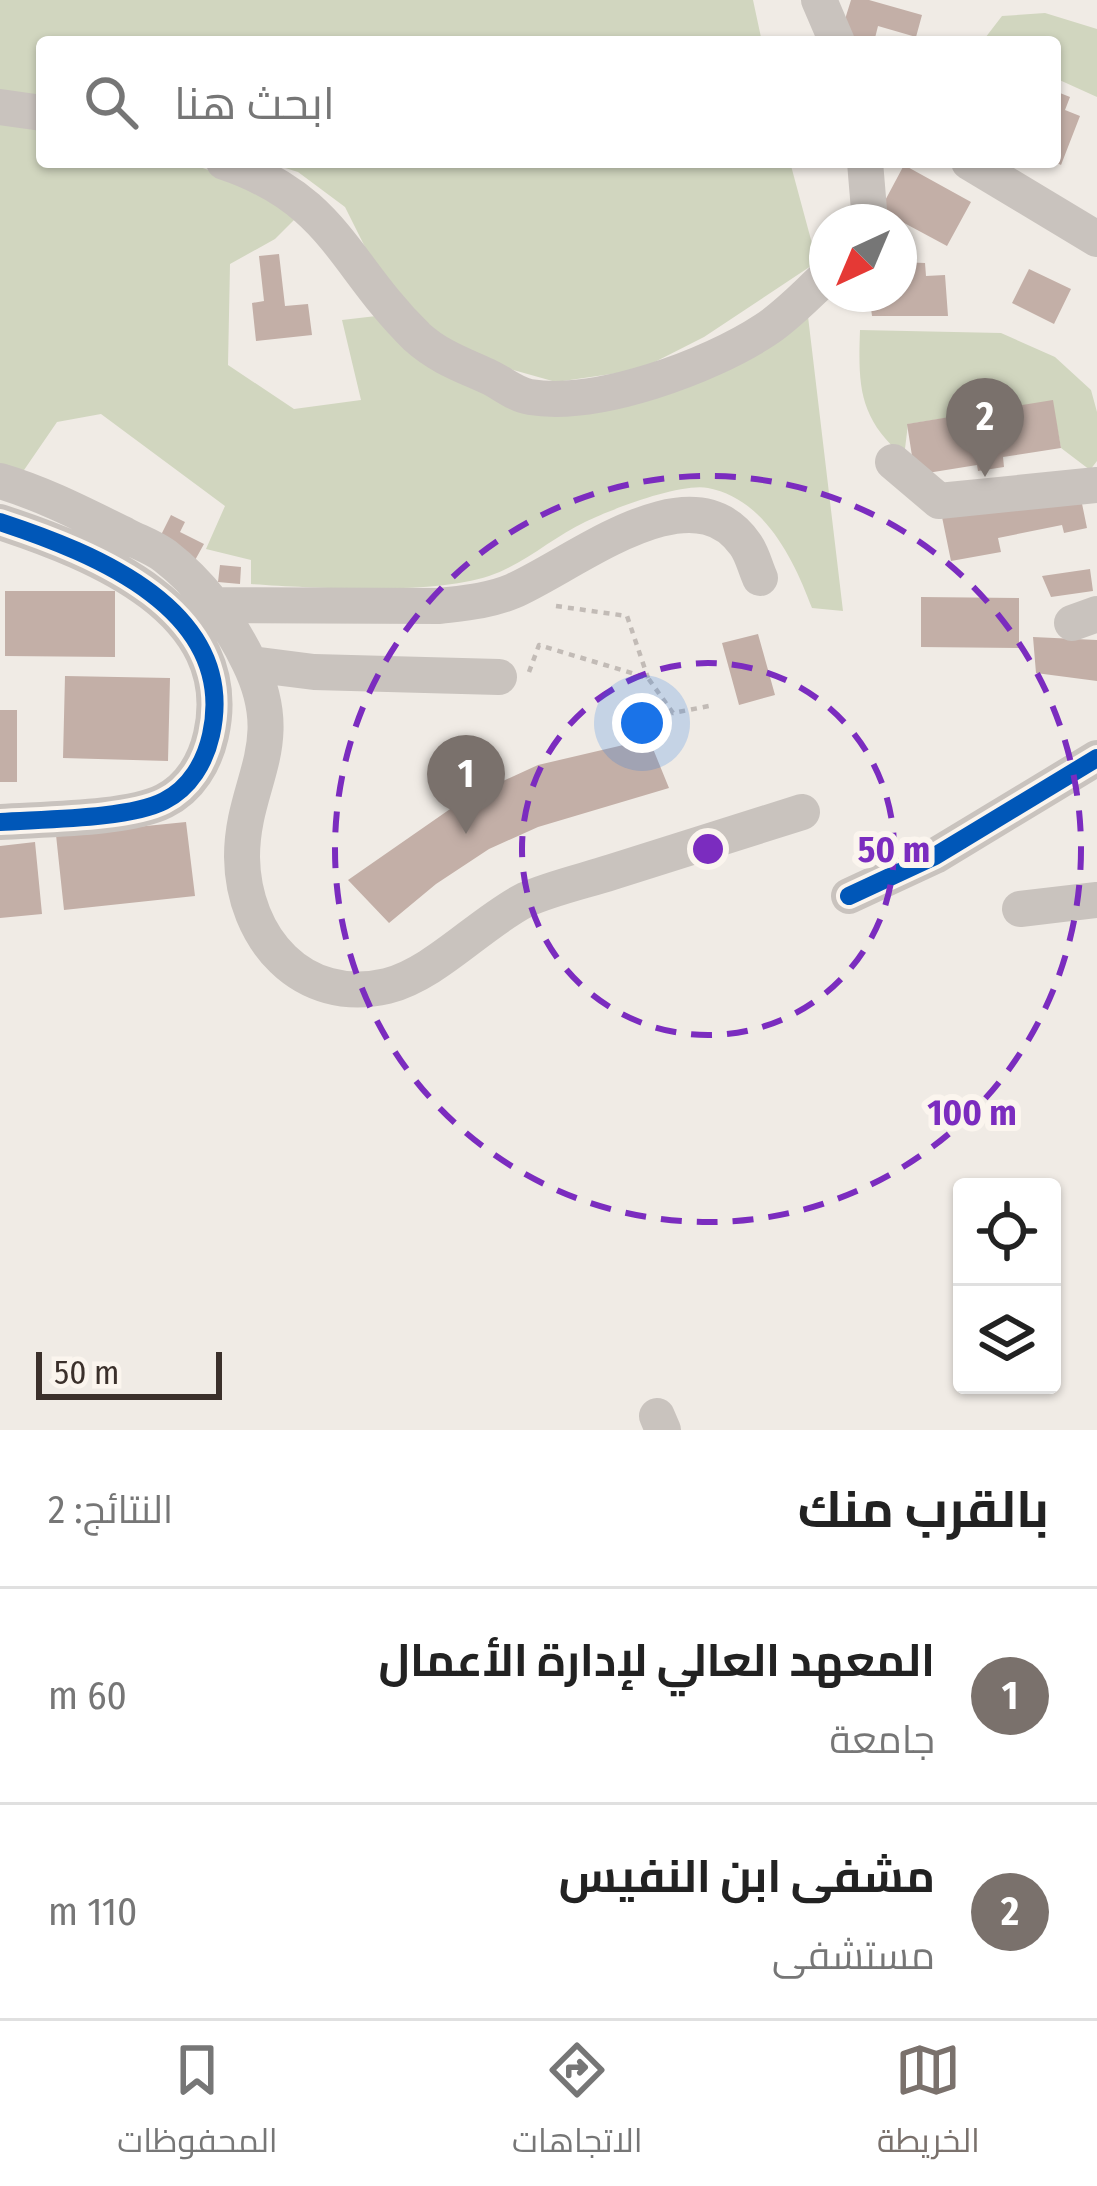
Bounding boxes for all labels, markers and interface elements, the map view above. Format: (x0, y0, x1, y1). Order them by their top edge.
search box (36, 36, 1061, 168)
icon: search (78, 69, 144, 135)
text: ابحث هنا (174, 77, 335, 131)
north arrow (809, 204, 917, 312)
pin: 2 (946, 378, 1024, 477)
your location (612, 693, 672, 753)
pin: 1 (427, 735, 505, 834)
centre of rings (687, 828, 729, 870)
text: 50 m (858, 828, 930, 872)
text: 100 m (927, 1091, 1017, 1135)
map controls (953, 1178, 1061, 1394)
button: locate (953, 1178, 1061, 1286)
button: layers (953, 1286, 1061, 1394)
scale bar (36, 1346, 222, 1399)
text: 50 m (54, 1353, 119, 1393)
text: بالقرب منك (798, 1479, 1049, 1541)
text: النتائج: 2 (48, 1487, 173, 1533)
text: المعهد العالي لإدارة الأعمال (379, 1634, 935, 1688)
text: 60 m (48, 1673, 127, 1719)
text: 1 (1002, 1673, 1018, 1719)
text: جامعة (829, 1717, 935, 1763)
text: مشفى ابن النفيس (559, 1850, 935, 1904)
text: 110 m (48, 1889, 137, 1935)
text: 2 (1001, 1889, 1019, 1935)
text: مستشفى (772, 1933, 935, 1979)
tab: المحفوظات (117, 2037, 278, 2171)
tab: الاتجاهات (512, 2037, 643, 2171)
tab: الخريطة (877, 2037, 980, 2171)

